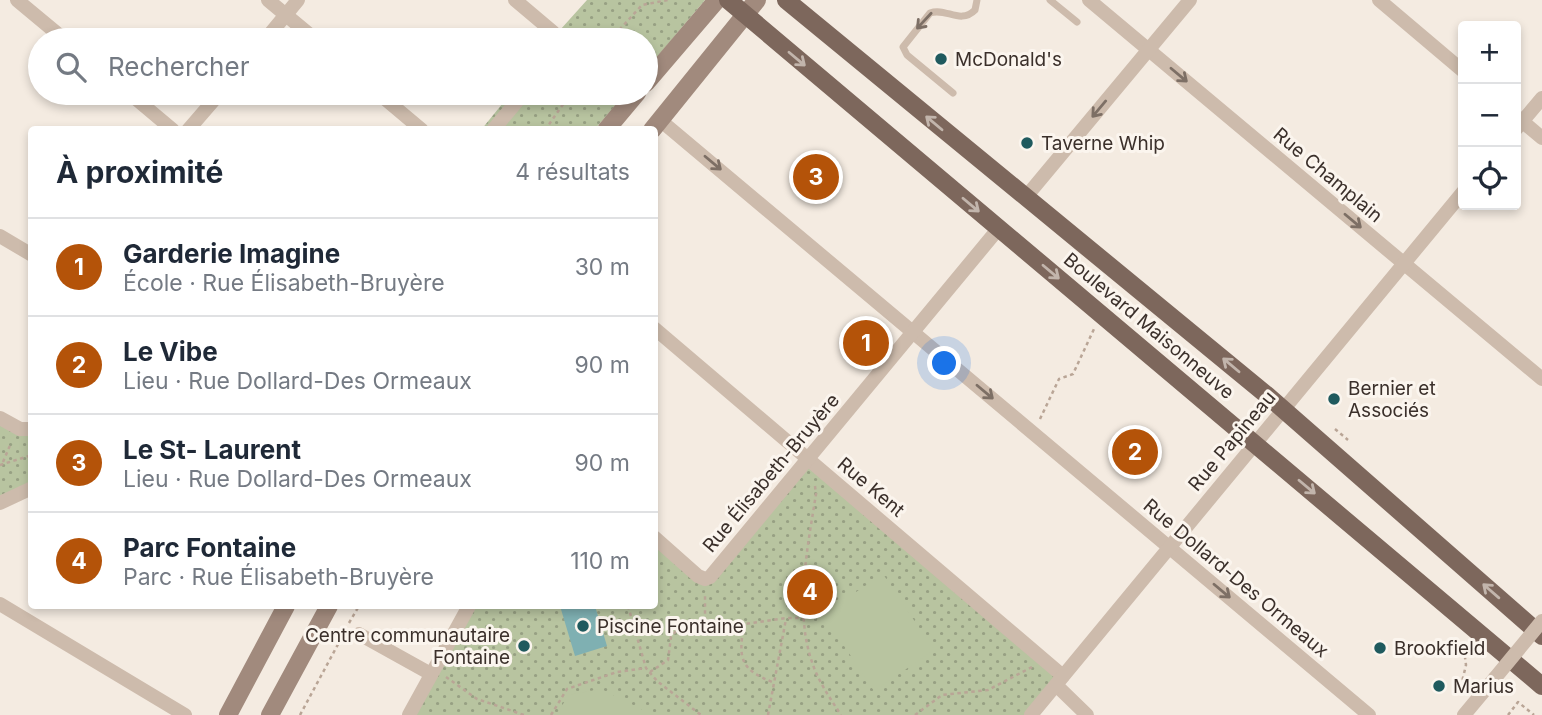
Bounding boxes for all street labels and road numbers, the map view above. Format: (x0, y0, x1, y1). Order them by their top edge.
street label: Rue Champlain (1269, 123, 1387, 227)
street label: Boulevard Maisonneuve (1059, 248, 1239, 404)
street label: Rue Papineau (1184, 386, 1280, 496)
street label: Rue Élisabeth-Bruyère (697, 388, 844, 557)
street label: Rue Kent (833, 452, 909, 522)
street label: Rue Dollard-Des Ormeaux (1139, 494, 1333, 662)

